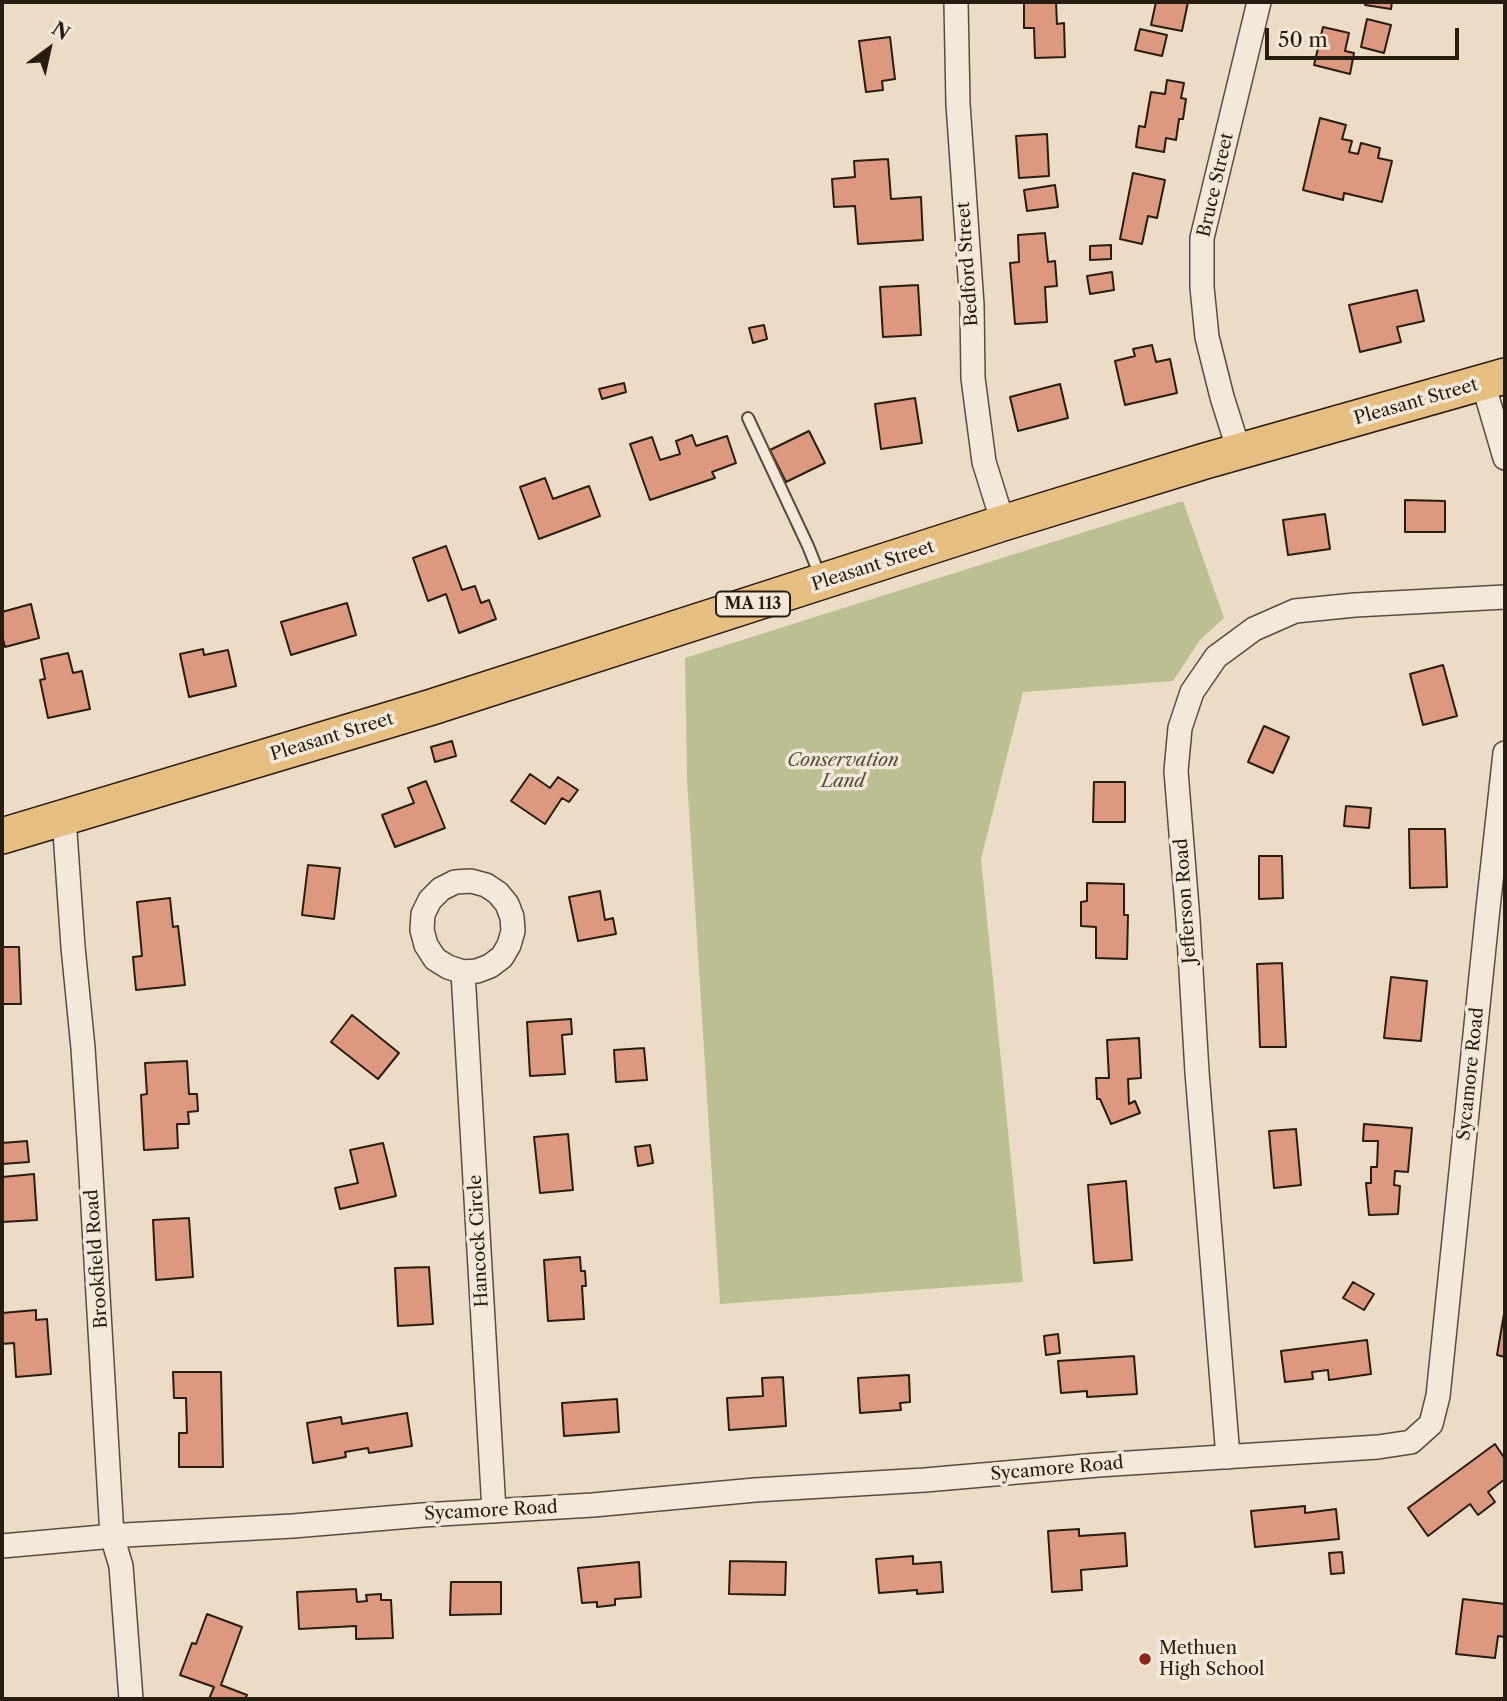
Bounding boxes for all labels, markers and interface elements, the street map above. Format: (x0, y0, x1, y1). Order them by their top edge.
north arrow (14, 14, 84, 84)
scale bar (1269, 14, 1463, 58)
text: N (48, 17, 74, 45)
text: 50 m (1278, 27, 1328, 52)
street label: Bruce Street (1193, 131, 1239, 239)
street label: Bedford Street (953, 201, 983, 327)
street label: Pleasant Street (1352, 374, 1480, 430)
street label: Pleasant Street (809, 536, 937, 596)
road number: MA 113 (716, 592, 790, 617)
street label: Pleasant Street (268, 708, 396, 766)
park label: Conservation Land (787, 750, 899, 792)
street label: Jefferson Road (1171, 838, 1201, 964)
street label: Sycamore Road (1453, 1006, 1489, 1142)
street label: Hancock Circle (465, 1174, 493, 1308)
street label: Brookfield Road (81, 1189, 113, 1329)
street label: Sycamore Road (989, 1452, 1125, 1486)
street label: Sycamore Road (424, 1497, 558, 1525)
place label: Methuen High School (1159, 1638, 1264, 1680)
marker: Methuen High School (1137, 1651, 1153, 1667)

